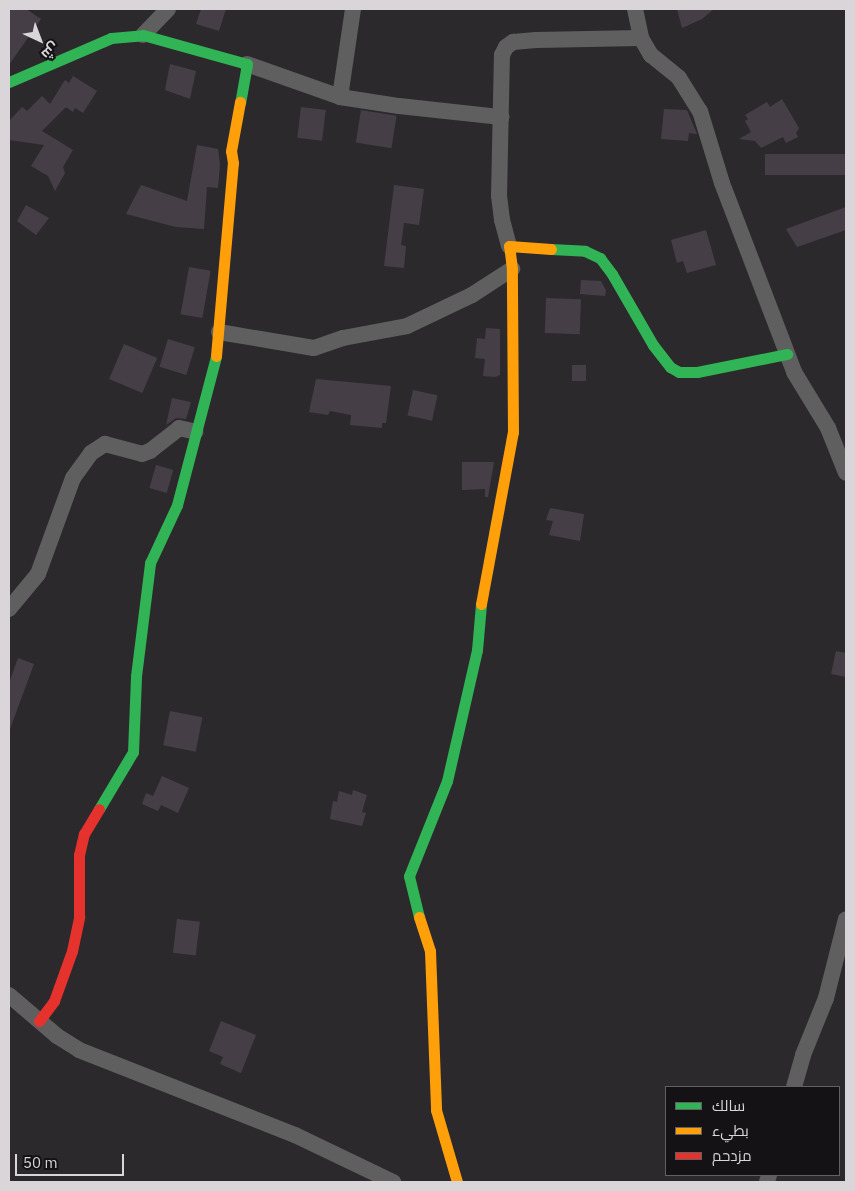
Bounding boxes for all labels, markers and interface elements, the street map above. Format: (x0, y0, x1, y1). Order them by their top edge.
north arrow (15, 15, 65, 65)
text: ش (38, 38, 63, 64)
legend (665, 1086, 840, 1176)
text: سالك (712, 1096, 745, 1115)
text: بطيء (712, 1121, 749, 1140)
scale bar (18, 1144, 126, 1176)
text: مزدحم (712, 1146, 752, 1165)
text: 50 m (23, 1153, 58, 1172)

